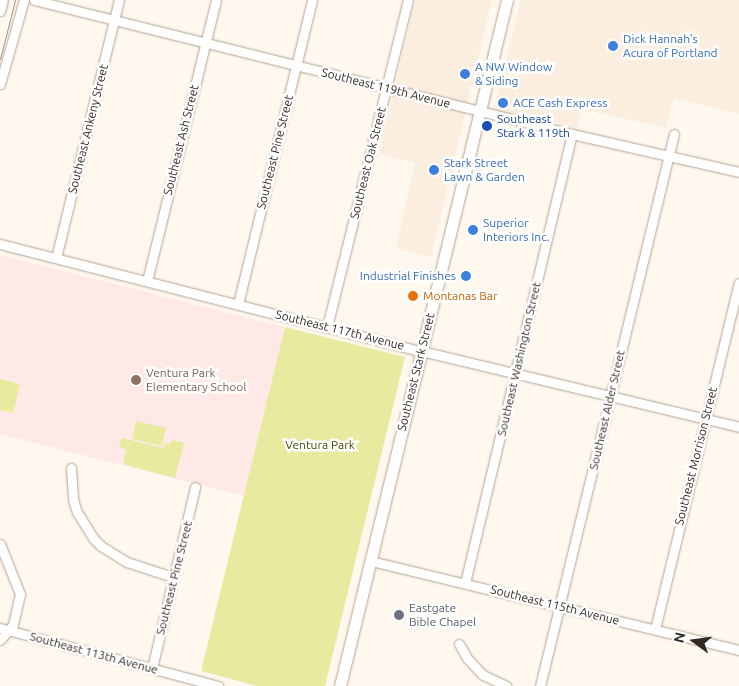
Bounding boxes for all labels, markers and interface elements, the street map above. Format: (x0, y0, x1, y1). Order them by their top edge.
place label: Dick Hannah's Acura of Portland (623, 32, 718, 60)
marker: Dick Hannah's Acura of Portland (607, 40, 619, 52)
place label: A NW Window & Siding (475, 60, 552, 88)
street label: Southeast Ankeny Street (65, 63, 111, 195)
street label: Southeast 119th Avenue (320, 65, 452, 111)
marker: A NW Window & Siding (459, 68, 471, 80)
street label: Southeast Ash Street (160, 83, 202, 197)
street label: Southeast Pine Street (254, 93, 296, 211)
place label: ACE Cash Express (513, 96, 607, 110)
marker: ACE Cash Express (497, 97, 509, 109)
street label: Southeast Oak Street (347, 105, 389, 221)
place label: Southeast Stark & 119th (497, 112, 570, 140)
marker: Southeast Stark & 119th (481, 120, 493, 132)
place label: Stark Street Lawn & Garden (444, 156, 525, 184)
marker: Stark Street Lawn & Garden (428, 164, 440, 176)
place label: Superior Interiors Inc. (483, 216, 550, 244)
marker: Superior Interiors Inc. (467, 224, 479, 236)
place label: Industrial Finishes (360, 269, 456, 283)
marker: Industrial Finishes (460, 270, 472, 282)
street label: Southeast Washington Street (494, 281, 544, 437)
place label: Montanas Bar (423, 289, 497, 303)
marker: Montanas Bar (407, 290, 419, 302)
street label: Southeast 117th Avenue (274, 307, 406, 353)
street label: Southeast Stark Street (394, 311, 438, 433)
street label: Southeast Alder Street (586, 349, 628, 471)
place label: Ventura Park Elementary School (146, 366, 246, 394)
marker: Ventura Park Elementary School (130, 374, 142, 386)
street label: Southeast Morrison Street (672, 385, 720, 527)
park label: Ventura Park (285, 438, 355, 452)
street label: Southeast Pine Street (153, 519, 195, 637)
street label: Southeast 115th Avenue (489, 582, 621, 628)
place label: Eastgate Bible Chapel (409, 601, 476, 629)
marker: Eastgate Bible Chapel (393, 609, 405, 621)
north arrow (669, 616, 719, 666)
street label: Southeast 113th Avenue (28, 629, 160, 677)
text: N (670, 630, 688, 644)

